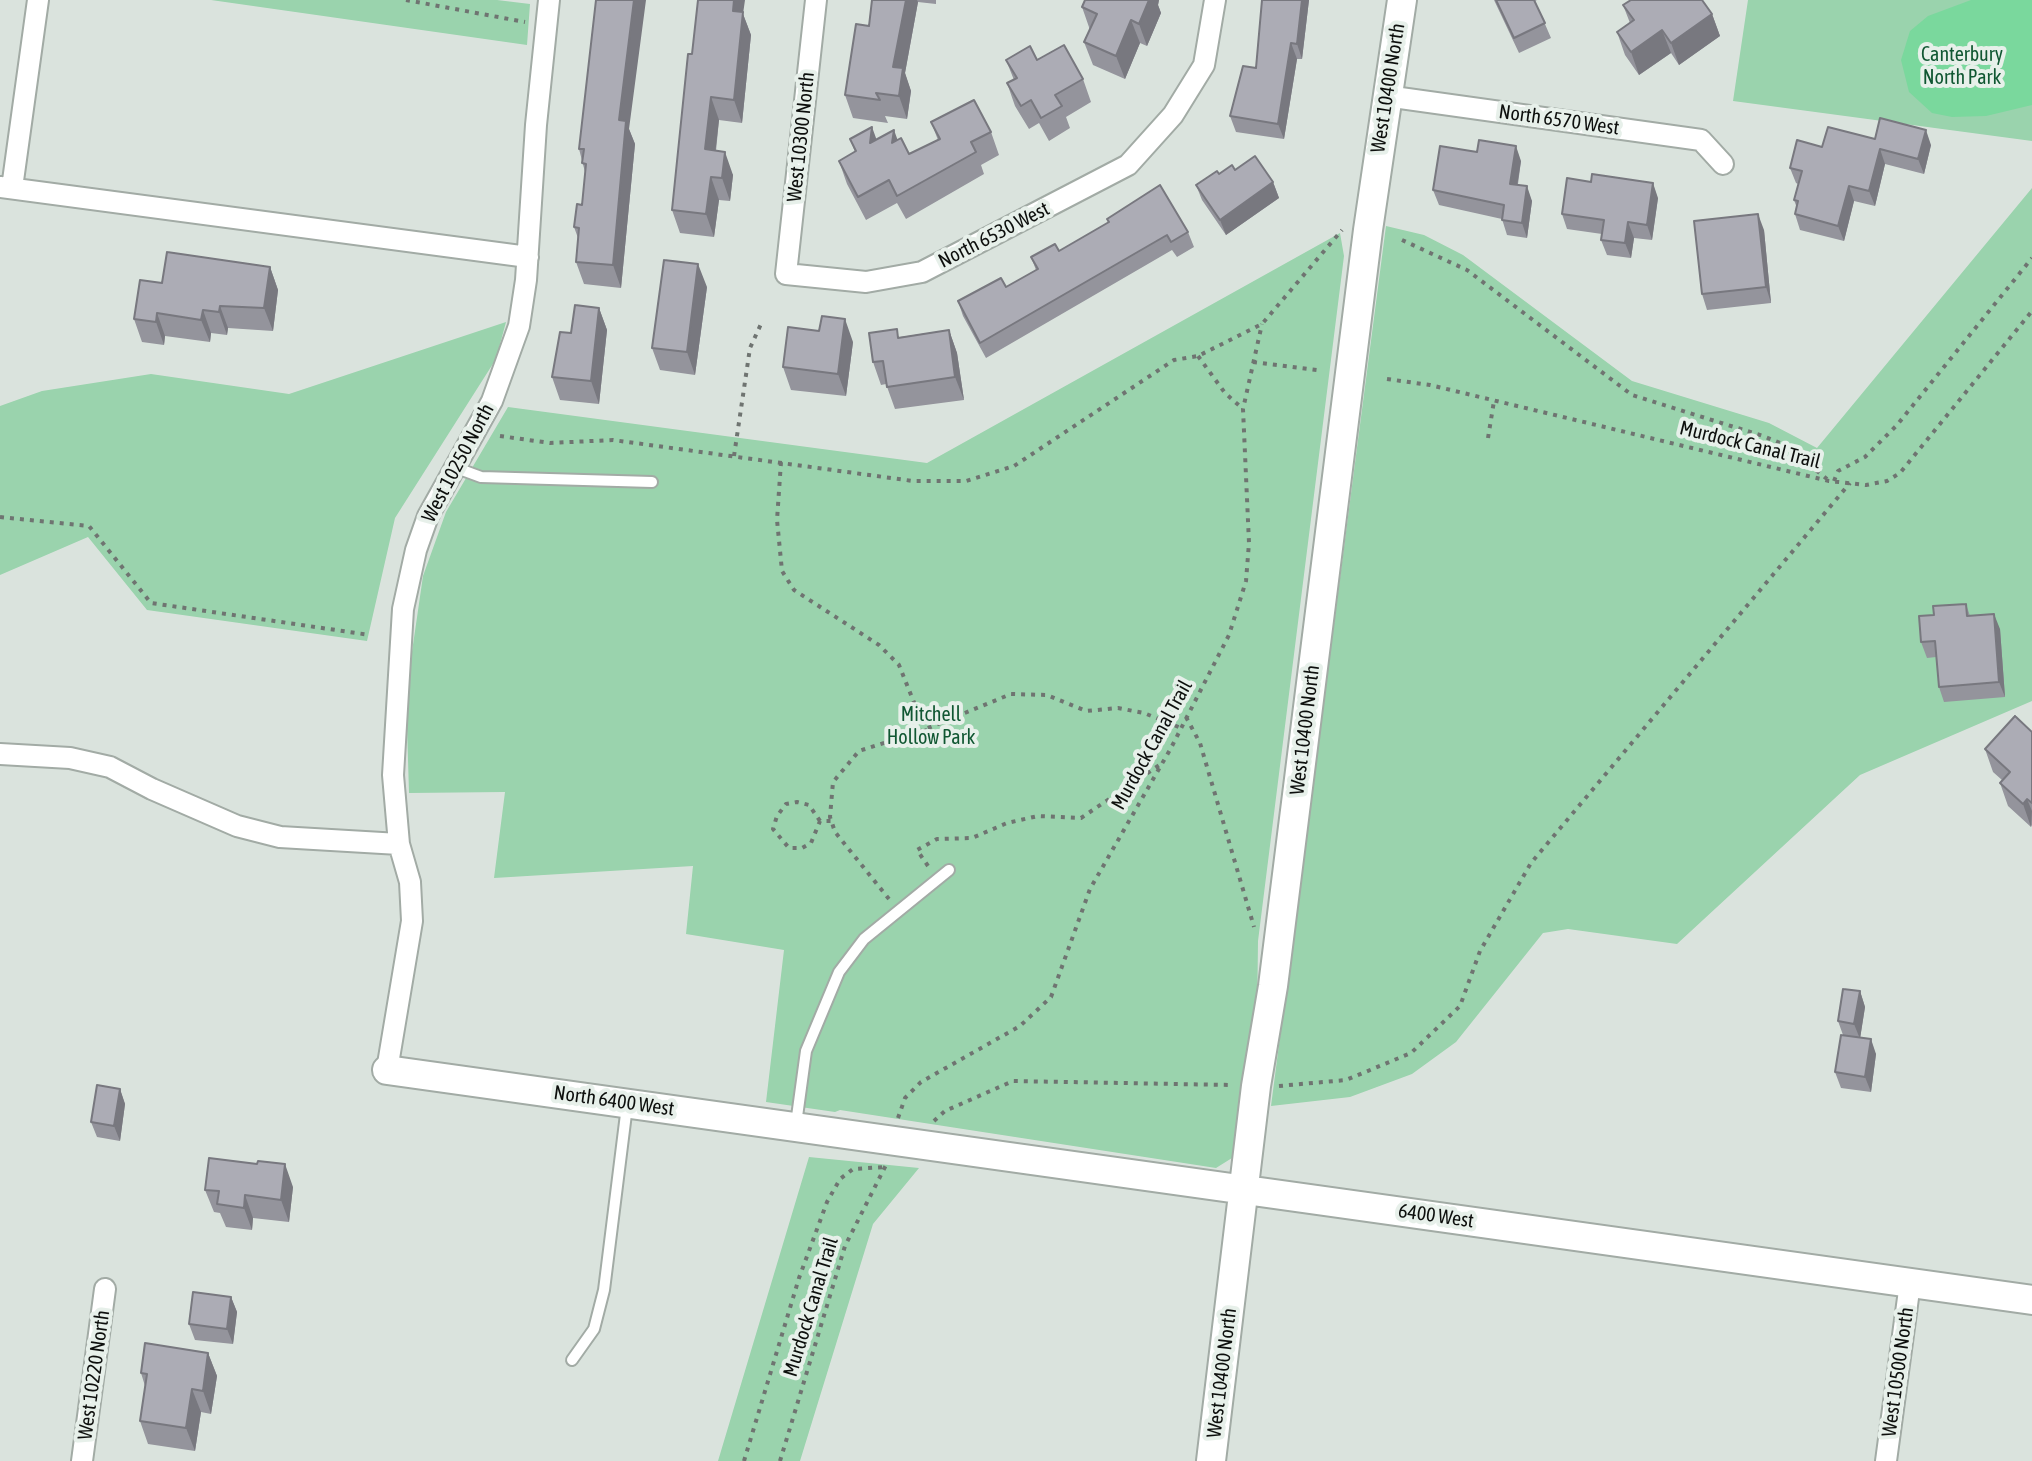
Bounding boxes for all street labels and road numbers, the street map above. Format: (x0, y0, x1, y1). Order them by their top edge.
street label: West 10400 North (1366, 22, 1410, 154)
street label: West 10300 North (782, 71, 820, 203)
street label: North 6570 West (1497, 100, 1621, 140)
street label: North 6530 West (935, 197, 1053, 273)
street label: West 10250 North (417, 400, 499, 526)
street label: Murdock Canal Trail (1677, 416, 1823, 474)
street label: West 10400 North (1285, 664, 1325, 796)
street label: Murdock Canal Trail (1107, 676, 1197, 814)
street label: North 6400 West (552, 1081, 676, 1121)
street label: 6400 West (1397, 1199, 1475, 1233)
street label: Murdock Canal Trail (778, 1234, 844, 1380)
street label: West 10500 North (1877, 1306, 1919, 1438)
street label: West 10400 North (1202, 1307, 1242, 1439)
street label: West 10220 North (73, 1309, 115, 1441)

